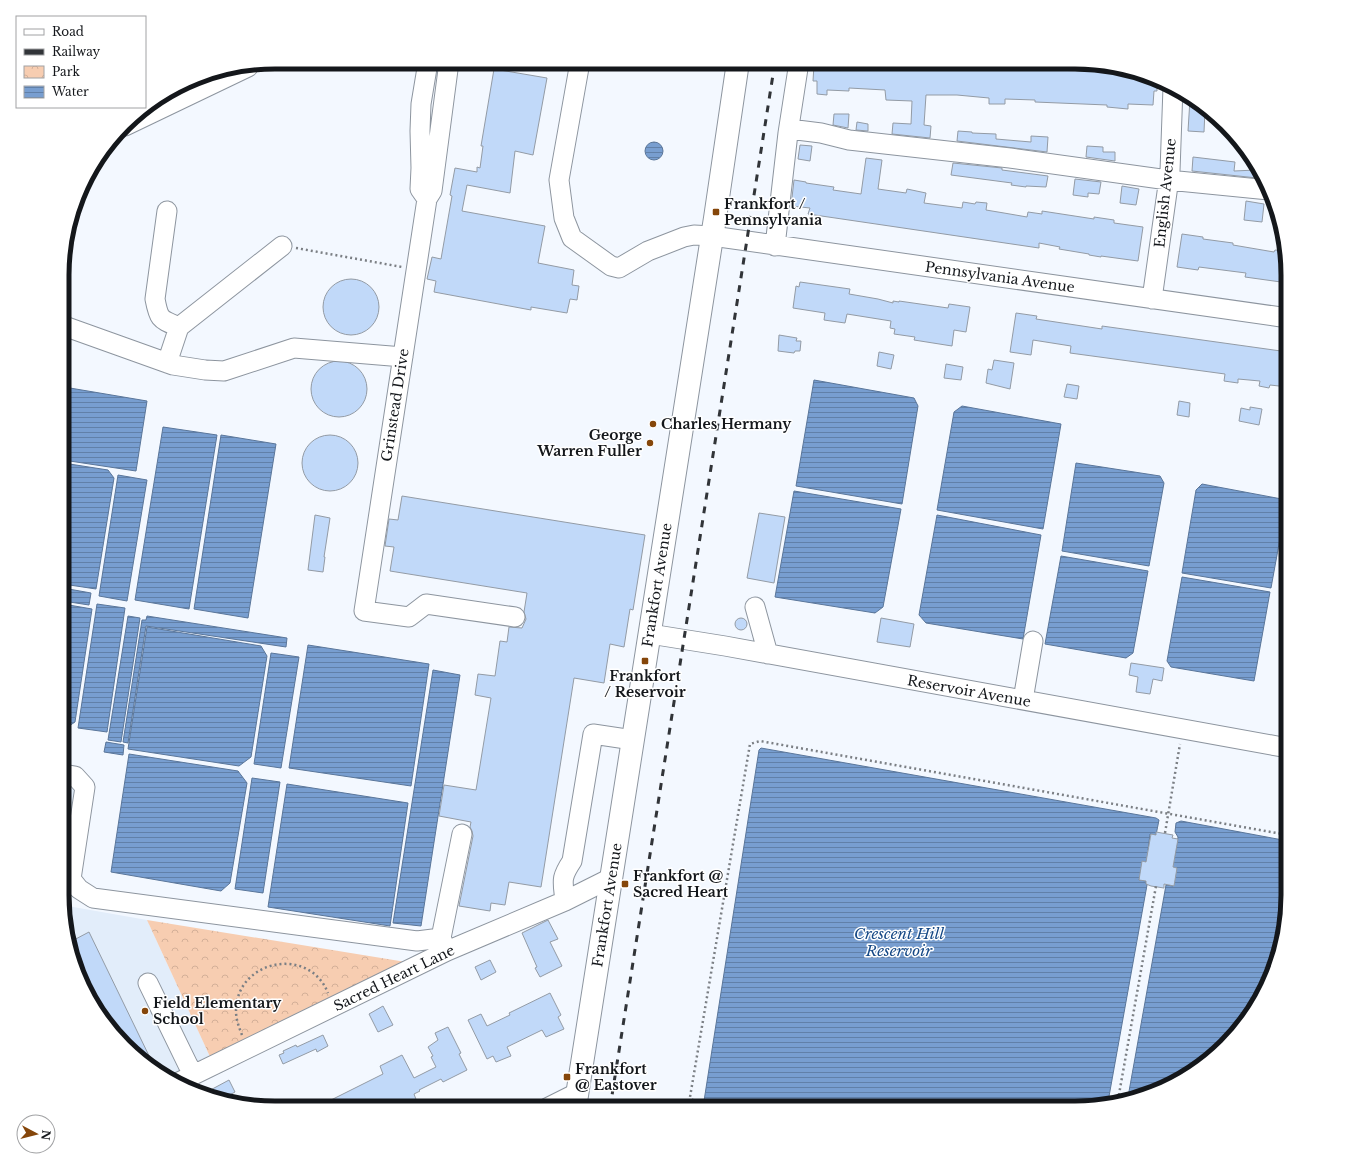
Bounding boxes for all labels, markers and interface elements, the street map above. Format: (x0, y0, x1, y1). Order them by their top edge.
legend (16, 16, 146, 108)
text: Road (52, 24, 84, 39)
text: Railway (52, 44, 101, 59)
text: Park (52, 64, 80, 79)
text: Water (51, 84, 89, 99)
street label: English Avenue (1150, 137, 1180, 249)
place label: Frankfort / Pennsylvania (724, 195, 822, 229)
marker: Frankfort / Pennsylvania (711, 207, 721, 217)
street label: Pennsylvania Avenue (924, 258, 1076, 296)
street label: Grinstead Drive (377, 347, 413, 463)
place label: Charles Hermany (661, 415, 792, 433)
marker: Charles Hermany (648, 419, 658, 429)
place label: George Warren Fuller (536, 426, 642, 460)
marker: George Warren Fuller (645, 438, 655, 448)
street label: Frankfort Avenue (638, 522, 676, 648)
marker: Frankfort / Reservoir (640, 656, 650, 666)
place label: Frankfort / Reservoir (604, 667, 686, 701)
street label: Reservoir Avenue (906, 671, 1032, 711)
street label: Frankfort Avenue (588, 842, 626, 968)
place label: Frankfort @ Sacred Heart (633, 867, 729, 901)
marker: Frankfort @ Sacred Heart (620, 879, 630, 889)
water label: Crescent Hill Reservoir (854, 924, 944, 960)
street label: Sacred Heart Lane (331, 941, 457, 1015)
place label: Field Elementary School (153, 994, 282, 1028)
marker: Field Elementary School (140, 1006, 150, 1016)
place label: Frankfort @ Eastover (575, 1060, 657, 1094)
marker: Frankfort @ Eastover (562, 1072, 572, 1082)
north arrow (16, 1114, 56, 1154)
text: N (38, 1129, 54, 1142)

